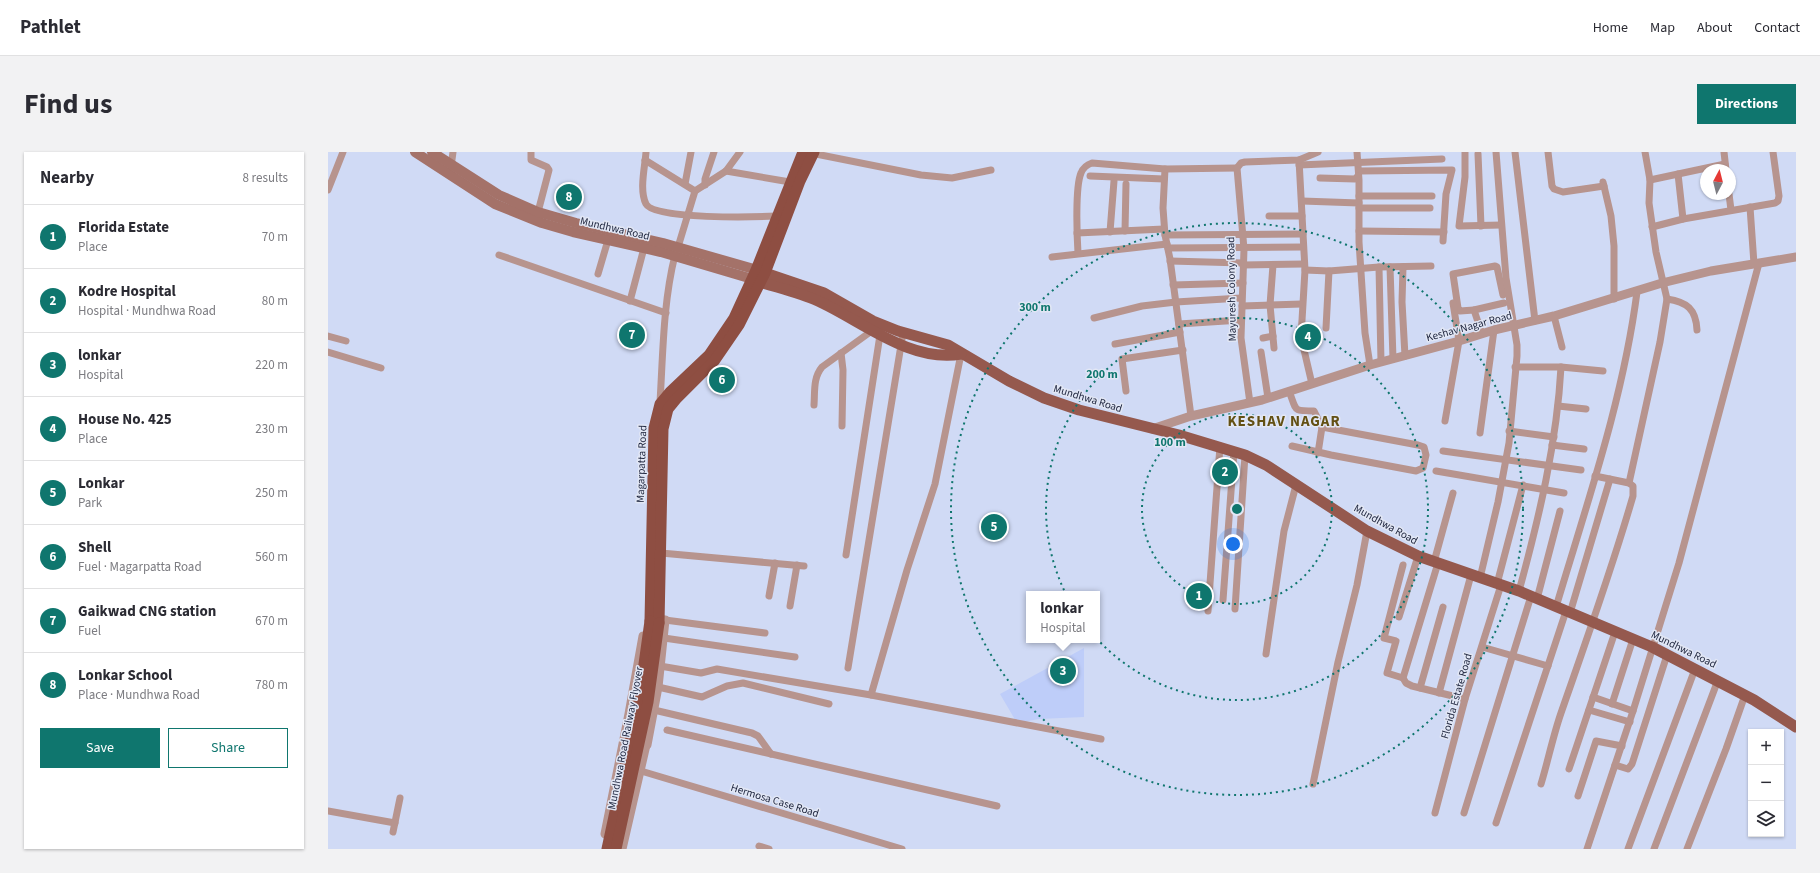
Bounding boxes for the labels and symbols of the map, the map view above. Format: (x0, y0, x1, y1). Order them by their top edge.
north arrow (1700, 164, 1736, 200)
pin: 8 (556, 182, 582, 212)
street label: Mundhwa Road (578, 213, 651, 244)
street label: Mayuresh Colony Road (1223, 237, 1240, 341)
text: 300 m (1019, 299, 1051, 316)
street label: Keshav Nagar Road (1424, 308, 1514, 345)
pin: 7 (619, 320, 645, 350)
pin: 4 (1295, 322, 1321, 352)
pin: 6 (709, 365, 735, 395)
text: 200 m (1086, 366, 1118, 383)
street label: Mundhwa Road (1052, 381, 1124, 416)
district label: KESHAV NAGAR (1227, 411, 1341, 432)
street label: Magarpatta Road (633, 425, 650, 503)
text: 100 m (1154, 434, 1186, 451)
pin: 2 (1212, 457, 1238, 487)
street label: Mundhwa Road (1351, 501, 1421, 548)
centre of rings (1230, 502, 1244, 516)
pin: 5 (981, 512, 1007, 542)
your location (1223, 534, 1243, 554)
pin: 1 (1186, 581, 1212, 611)
street label: Mundhwa Road (1648, 627, 1719, 672)
street label: Florida Estate Road (1437, 652, 1476, 741)
pin: 3 (1050, 656, 1076, 686)
street label: Mundhwa Road Railway Flyover (604, 665, 647, 811)
street label: Hermosa Case Road (729, 780, 821, 821)

